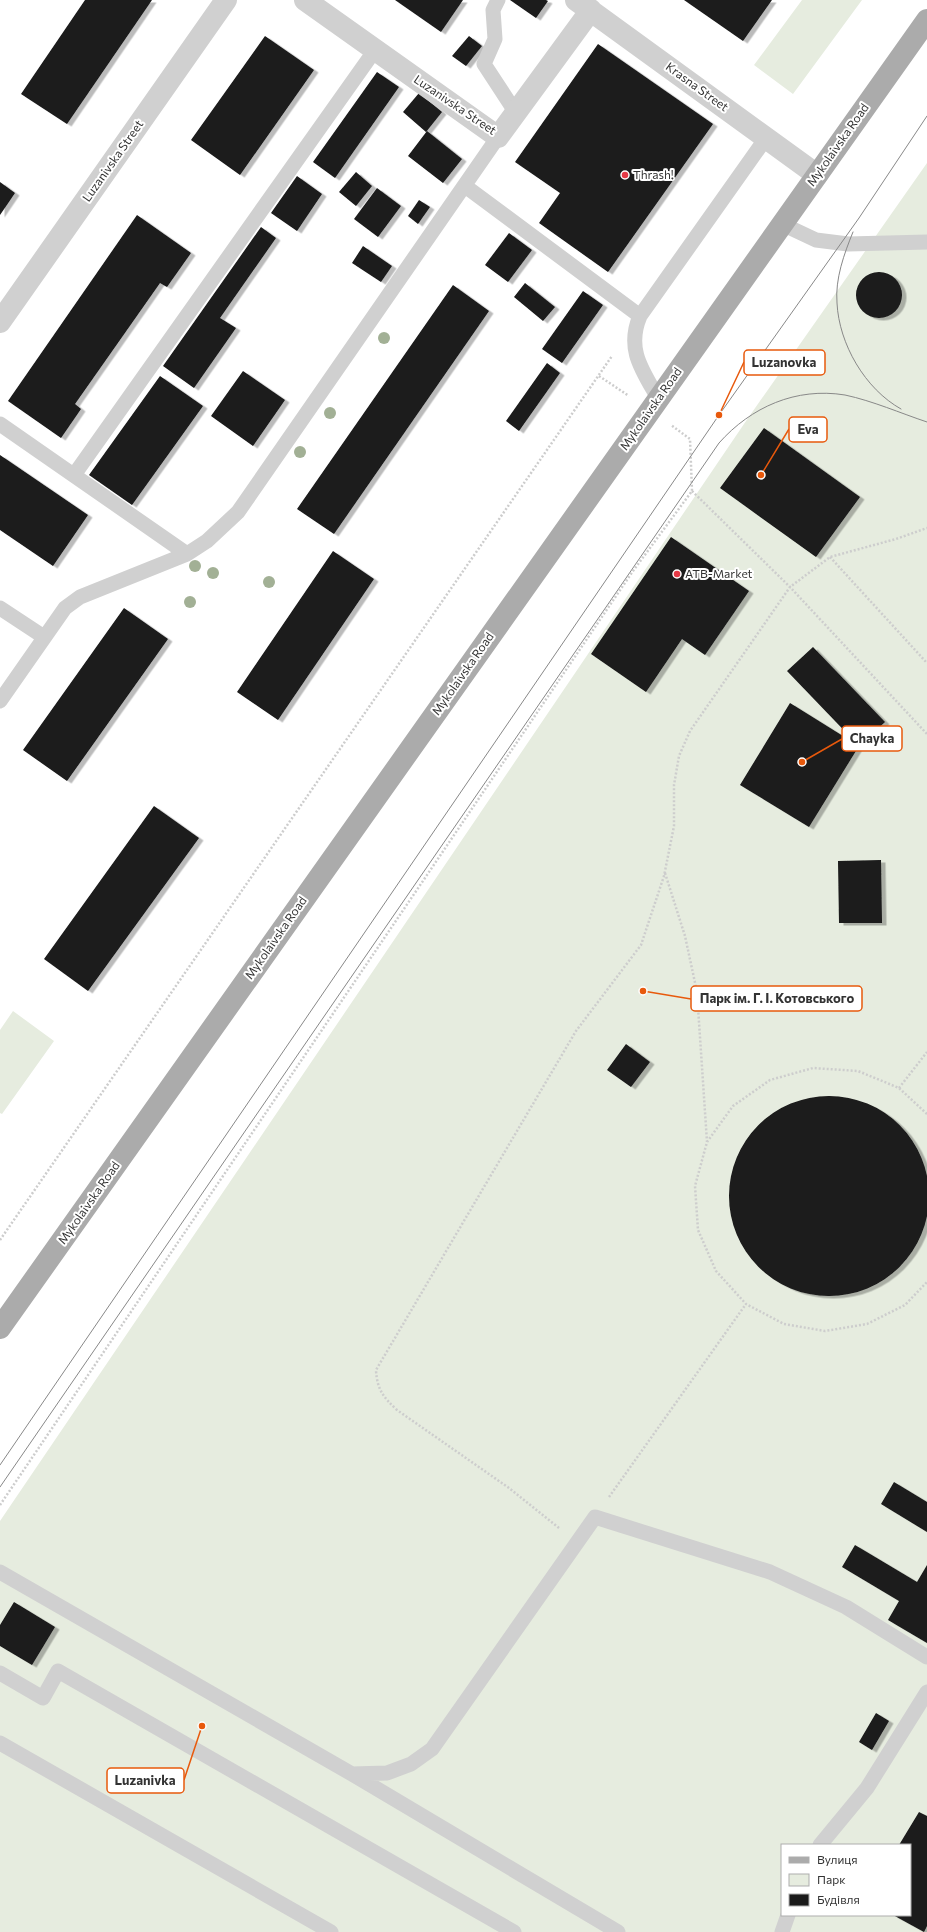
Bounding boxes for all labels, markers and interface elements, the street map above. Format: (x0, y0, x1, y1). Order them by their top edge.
street label: Krasna Street (664, 59, 732, 114)
street label: Luzanivska Street (412, 71, 499, 137)
street label: Mykolaivska Road (803, 100, 871, 188)
street label: Luzanivska Street (79, 117, 146, 204)
place label: Thrash! (633, 167, 674, 181)
marker: Thrash! (620, 170, 630, 180)
callout: Luzanovka (744, 350, 825, 375)
text: Luzanovka (752, 354, 817, 370)
street label: Mykolaivska Road (616, 364, 684, 452)
callout: Eva (789, 417, 827, 442)
text: Eva (797, 421, 819, 437)
place label: ATB-Market (685, 566, 753, 580)
marker: ATB-Market (672, 569, 682, 579)
street label: Mykolaivska Road (428, 629, 496, 717)
callout: Chayka (842, 726, 902, 751)
text: Chayka (850, 730, 894, 746)
street label: Mykolaivska Road (241, 893, 309, 981)
callout: Парк ім. Г. І. Котовського (691, 986, 862, 1011)
text: Парк ім. Г. І. Котовського (700, 990, 855, 1006)
street label: Mykolaivska Road (54, 1158, 122, 1246)
callout: Luzanivka (107, 1768, 184, 1793)
text: Luzanivka (114, 1772, 176, 1788)
legend (781, 1844, 911, 1916)
text: Вулиця (817, 1852, 858, 1866)
text: Парк (817, 1872, 846, 1886)
text: Будівля (817, 1892, 860, 1906)

